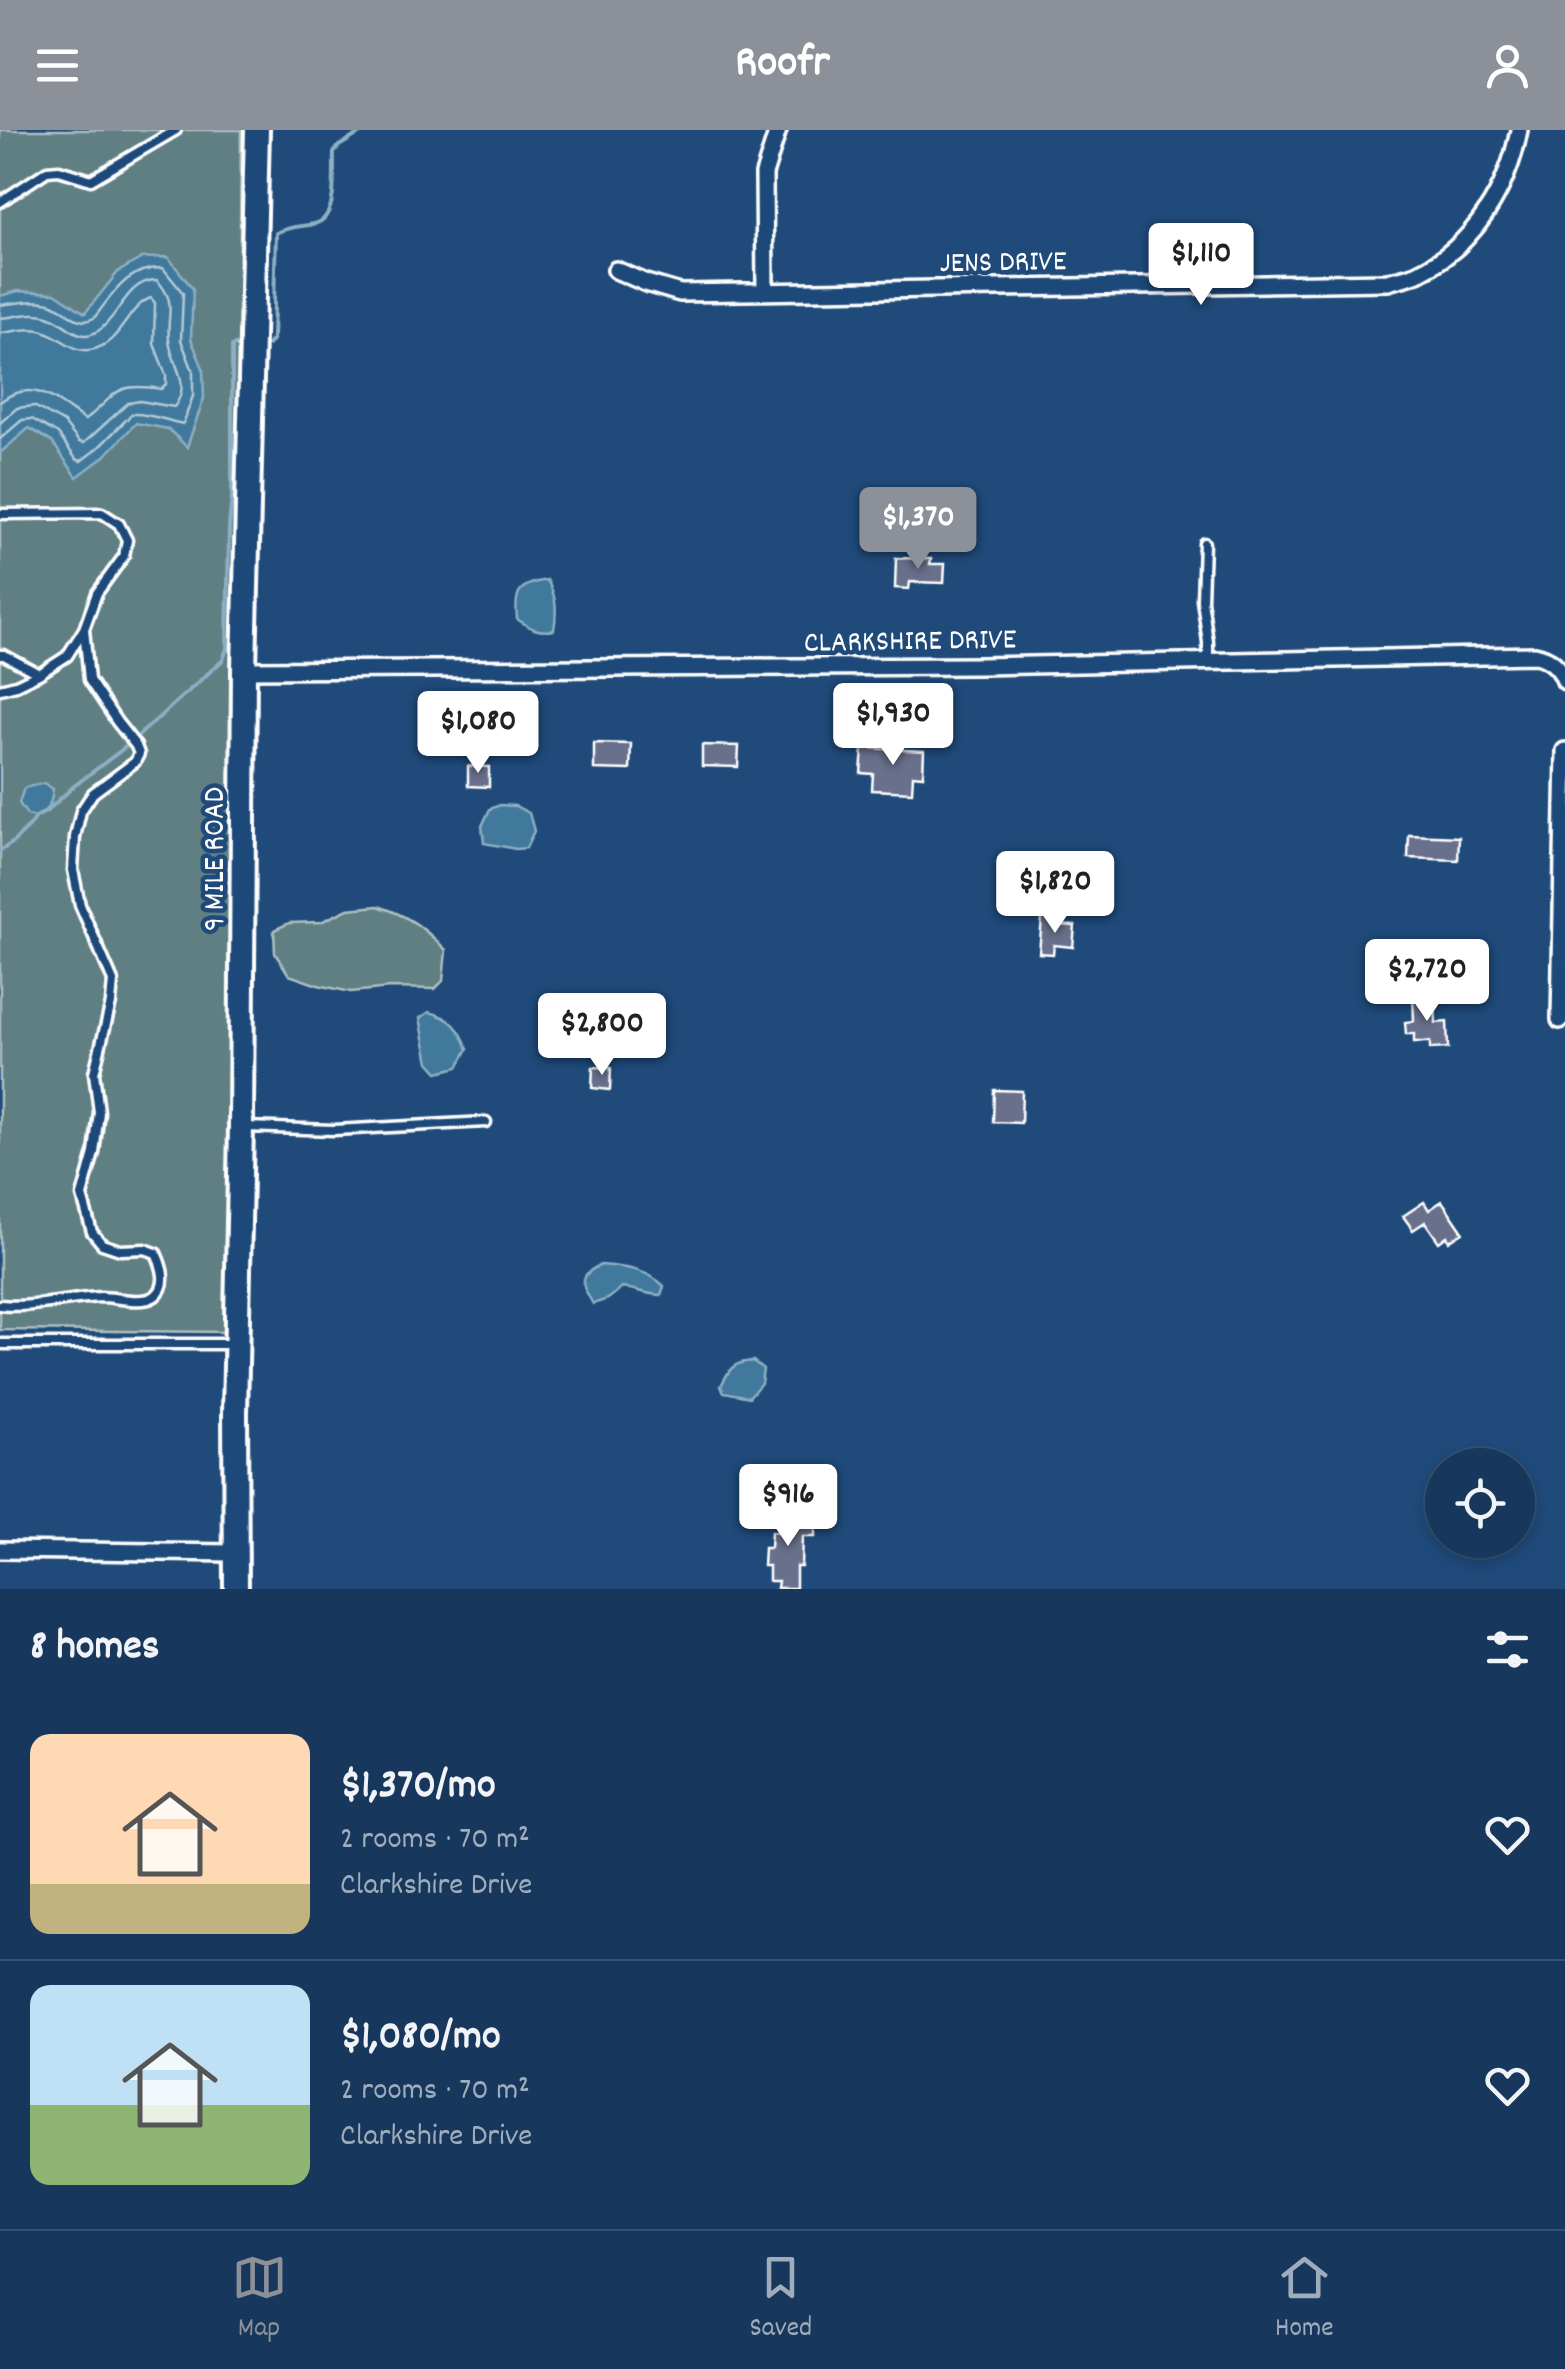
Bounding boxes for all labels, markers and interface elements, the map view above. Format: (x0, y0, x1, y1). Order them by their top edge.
text: Roofr (735, 33, 830, 97)
icon: menu (30, 38, 85, 93)
icon: person (1480, 38, 1535, 93)
pin: $1,110 (1120, 223, 1282, 308)
text: $1,110 (1171, 232, 1231, 278)
street label: JENS DRIVE (939, 242, 1067, 287)
pin: $1,370 (837, 487, 999, 572)
text: $1,370 (881, 496, 955, 542)
street label: CLARKSHIRE DRIVE (804, 620, 1017, 667)
pin: $1,930 (812, 683, 974, 768)
pin: $1,080 (397, 691, 559, 776)
text: $1,930 (855, 692, 931, 738)
text: $1,080 (439, 700, 517, 746)
street label: 9 MILE ROAD (196, 787, 239, 931)
pin: $1,820 (974, 851, 1136, 936)
text: $1,820 (1018, 860, 1092, 906)
pin: $2,720 (1346, 939, 1508, 1024)
text: $2,720 (1387, 948, 1467, 994)
pin: $2,800 (521, 993, 683, 1078)
text: $2,800 (560, 1002, 644, 1048)
map controls (1425, 1448, 1535, 1558)
button: locate (1425, 1448, 1535, 1558)
pin: $916 (729, 1464, 847, 1549)
text: $916 (761, 1473, 815, 1519)
text: 8 homes (30, 1619, 159, 1679)
icon: filters (1480, 1622, 1535, 1677)
text: $1,370/mo (340, 1758, 496, 1818)
icon: home (110, 1774, 230, 1894)
icon: heart (1480, 1807, 1535, 1862)
text: 2 rooms · 70 m² (340, 1818, 530, 1864)
text: Clarkshire Drive (340, 1864, 532, 1910)
text: $1,080/mo (340, 2009, 501, 2069)
icon: home (110, 2025, 230, 2145)
icon: heart (1480, 2058, 1535, 2113)
text: 2 rooms · 70 m² (340, 2069, 530, 2115)
text: Clarkshire Drive (340, 2115, 532, 2161)
tab: Map (232, 2250, 287, 2350)
tab: Saved (750, 2250, 812, 2350)
tab: Home (1275, 2250, 1333, 2350)

